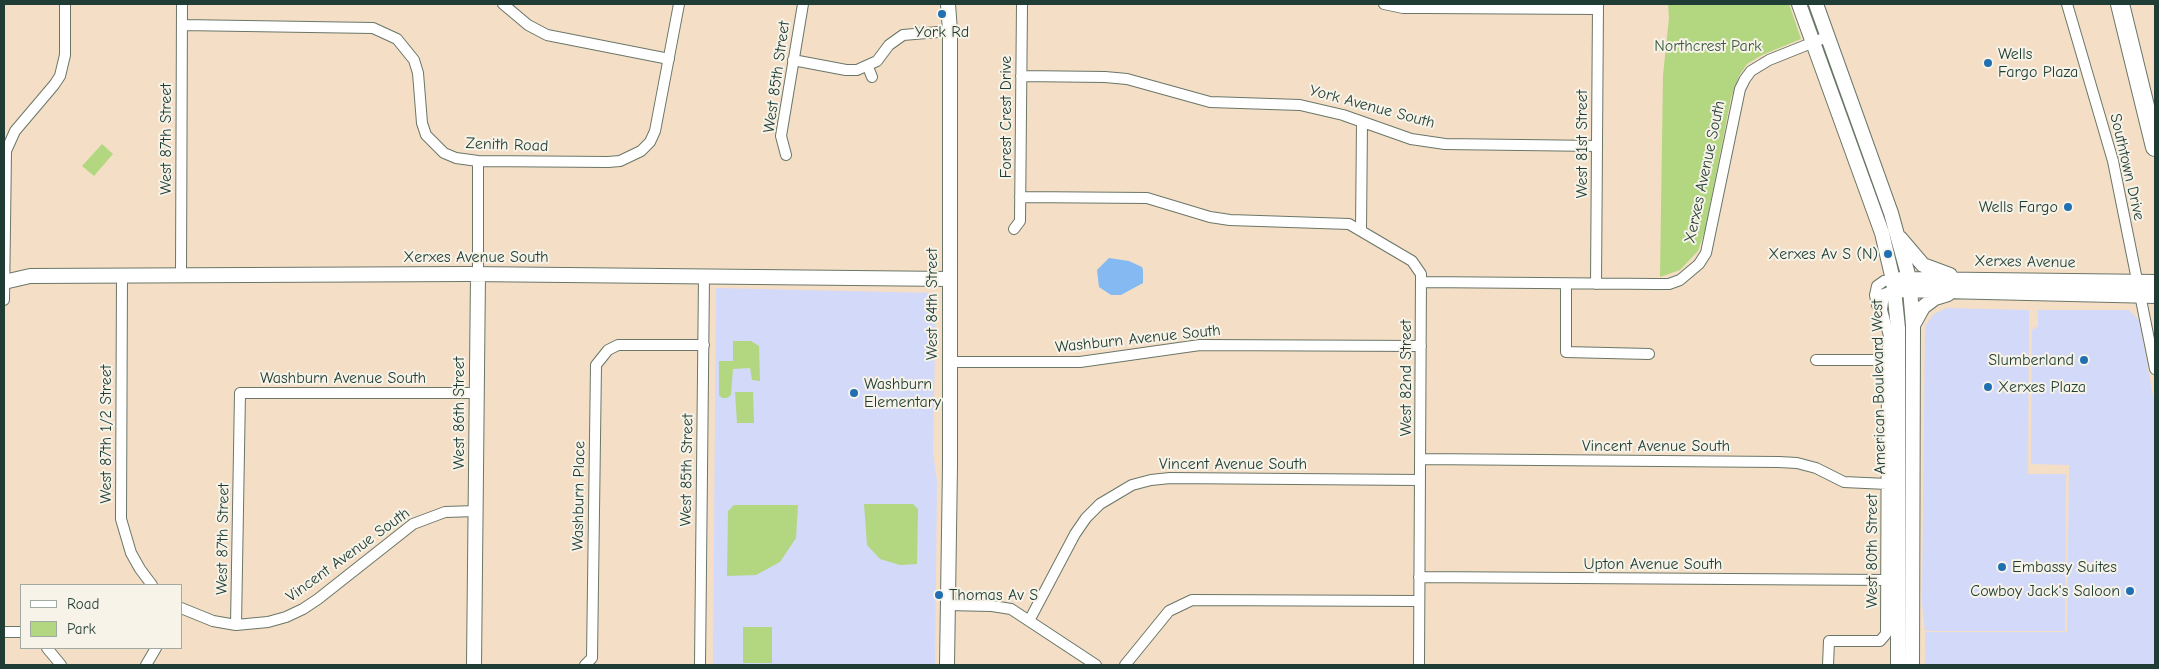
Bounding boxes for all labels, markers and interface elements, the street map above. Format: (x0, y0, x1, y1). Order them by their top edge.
marker: York Rd (936, 8, 948, 20)
street label: West 85th Street (760, 20, 794, 134)
place label: York Rd (915, 22, 969, 42)
park label: Northcrest Park (1654, 36, 1762, 56)
place label: Wells Fargo Plaza (1998, 44, 2078, 82)
street label: Forest Crest Drive (996, 56, 1016, 178)
marker: Wells Fargo Plaza (1982, 57, 1994, 69)
street label: York Avenue South (1307, 81, 1437, 133)
street label: West 87th Street (156, 83, 176, 195)
street label: West 81st Street (1572, 90, 1592, 198)
street label: Xerxes Avenue South (1681, 99, 1729, 245)
street label: Southtown Drive (2105, 112, 2149, 222)
street label: Zenith Road (465, 134, 549, 156)
place label: Wells Fargo (1979, 197, 2058, 217)
marker: Wells Fargo (2062, 201, 2074, 213)
place label: Xerxes Av S (N) (1768, 244, 1878, 264)
street label: Xerxes Avenue South (403, 247, 549, 267)
street label: West 84th Street (922, 248, 942, 360)
marker: Xerxes Av S (N) (1882, 248, 1894, 260)
street label: Xerxes Avenue (1974, 252, 2076, 272)
street label: American Boulevard West (1868, 299, 1890, 475)
street label: West 82nd Street (1396, 320, 1416, 436)
street label: Washburn Avenue South (1054, 321, 1222, 357)
place label: Slumberland (1988, 350, 2074, 370)
marker: Slumberland (2078, 354, 2090, 366)
street label: West 86th Street (449, 357, 469, 469)
street label: West 87th 1/2 Street (96, 365, 116, 503)
street label: Washburn Avenue South (260, 368, 426, 388)
place label: Washburn Elementary (864, 374, 941, 412)
place label: Xerxes Plaza (1998, 377, 2086, 397)
marker: Xerxes Plaza (1982, 381, 1994, 393)
marker: Washburn Elementary (848, 387, 860, 399)
street label: West 85th Street (676, 413, 698, 527)
street label: Vincent Avenue South (1582, 436, 1730, 456)
street label: Washburn Place (568, 441, 590, 551)
street label: Vincent Avenue South (1159, 454, 1307, 474)
street label: West 87th Street (212, 483, 234, 595)
street label: West 80th Street (1862, 494, 1882, 608)
street label: Vincent Avenue South (282, 504, 414, 606)
street label: Upton Avenue South (1584, 554, 1722, 574)
place label: Embassy Suites (2012, 557, 2117, 577)
marker: Embassy Suites (1996, 561, 2008, 573)
place label: Cowboy Jack's Saloon (1970, 581, 2120, 601)
legend (20, 584, 182, 649)
place label: Thomas Av S (949, 585, 1038, 605)
marker: Cowboy Jack's Saloon (2124, 585, 2136, 597)
marker: Thomas Av S (933, 589, 945, 601)
text: Road (67, 595, 99, 613)
text: Park (67, 620, 96, 638)

